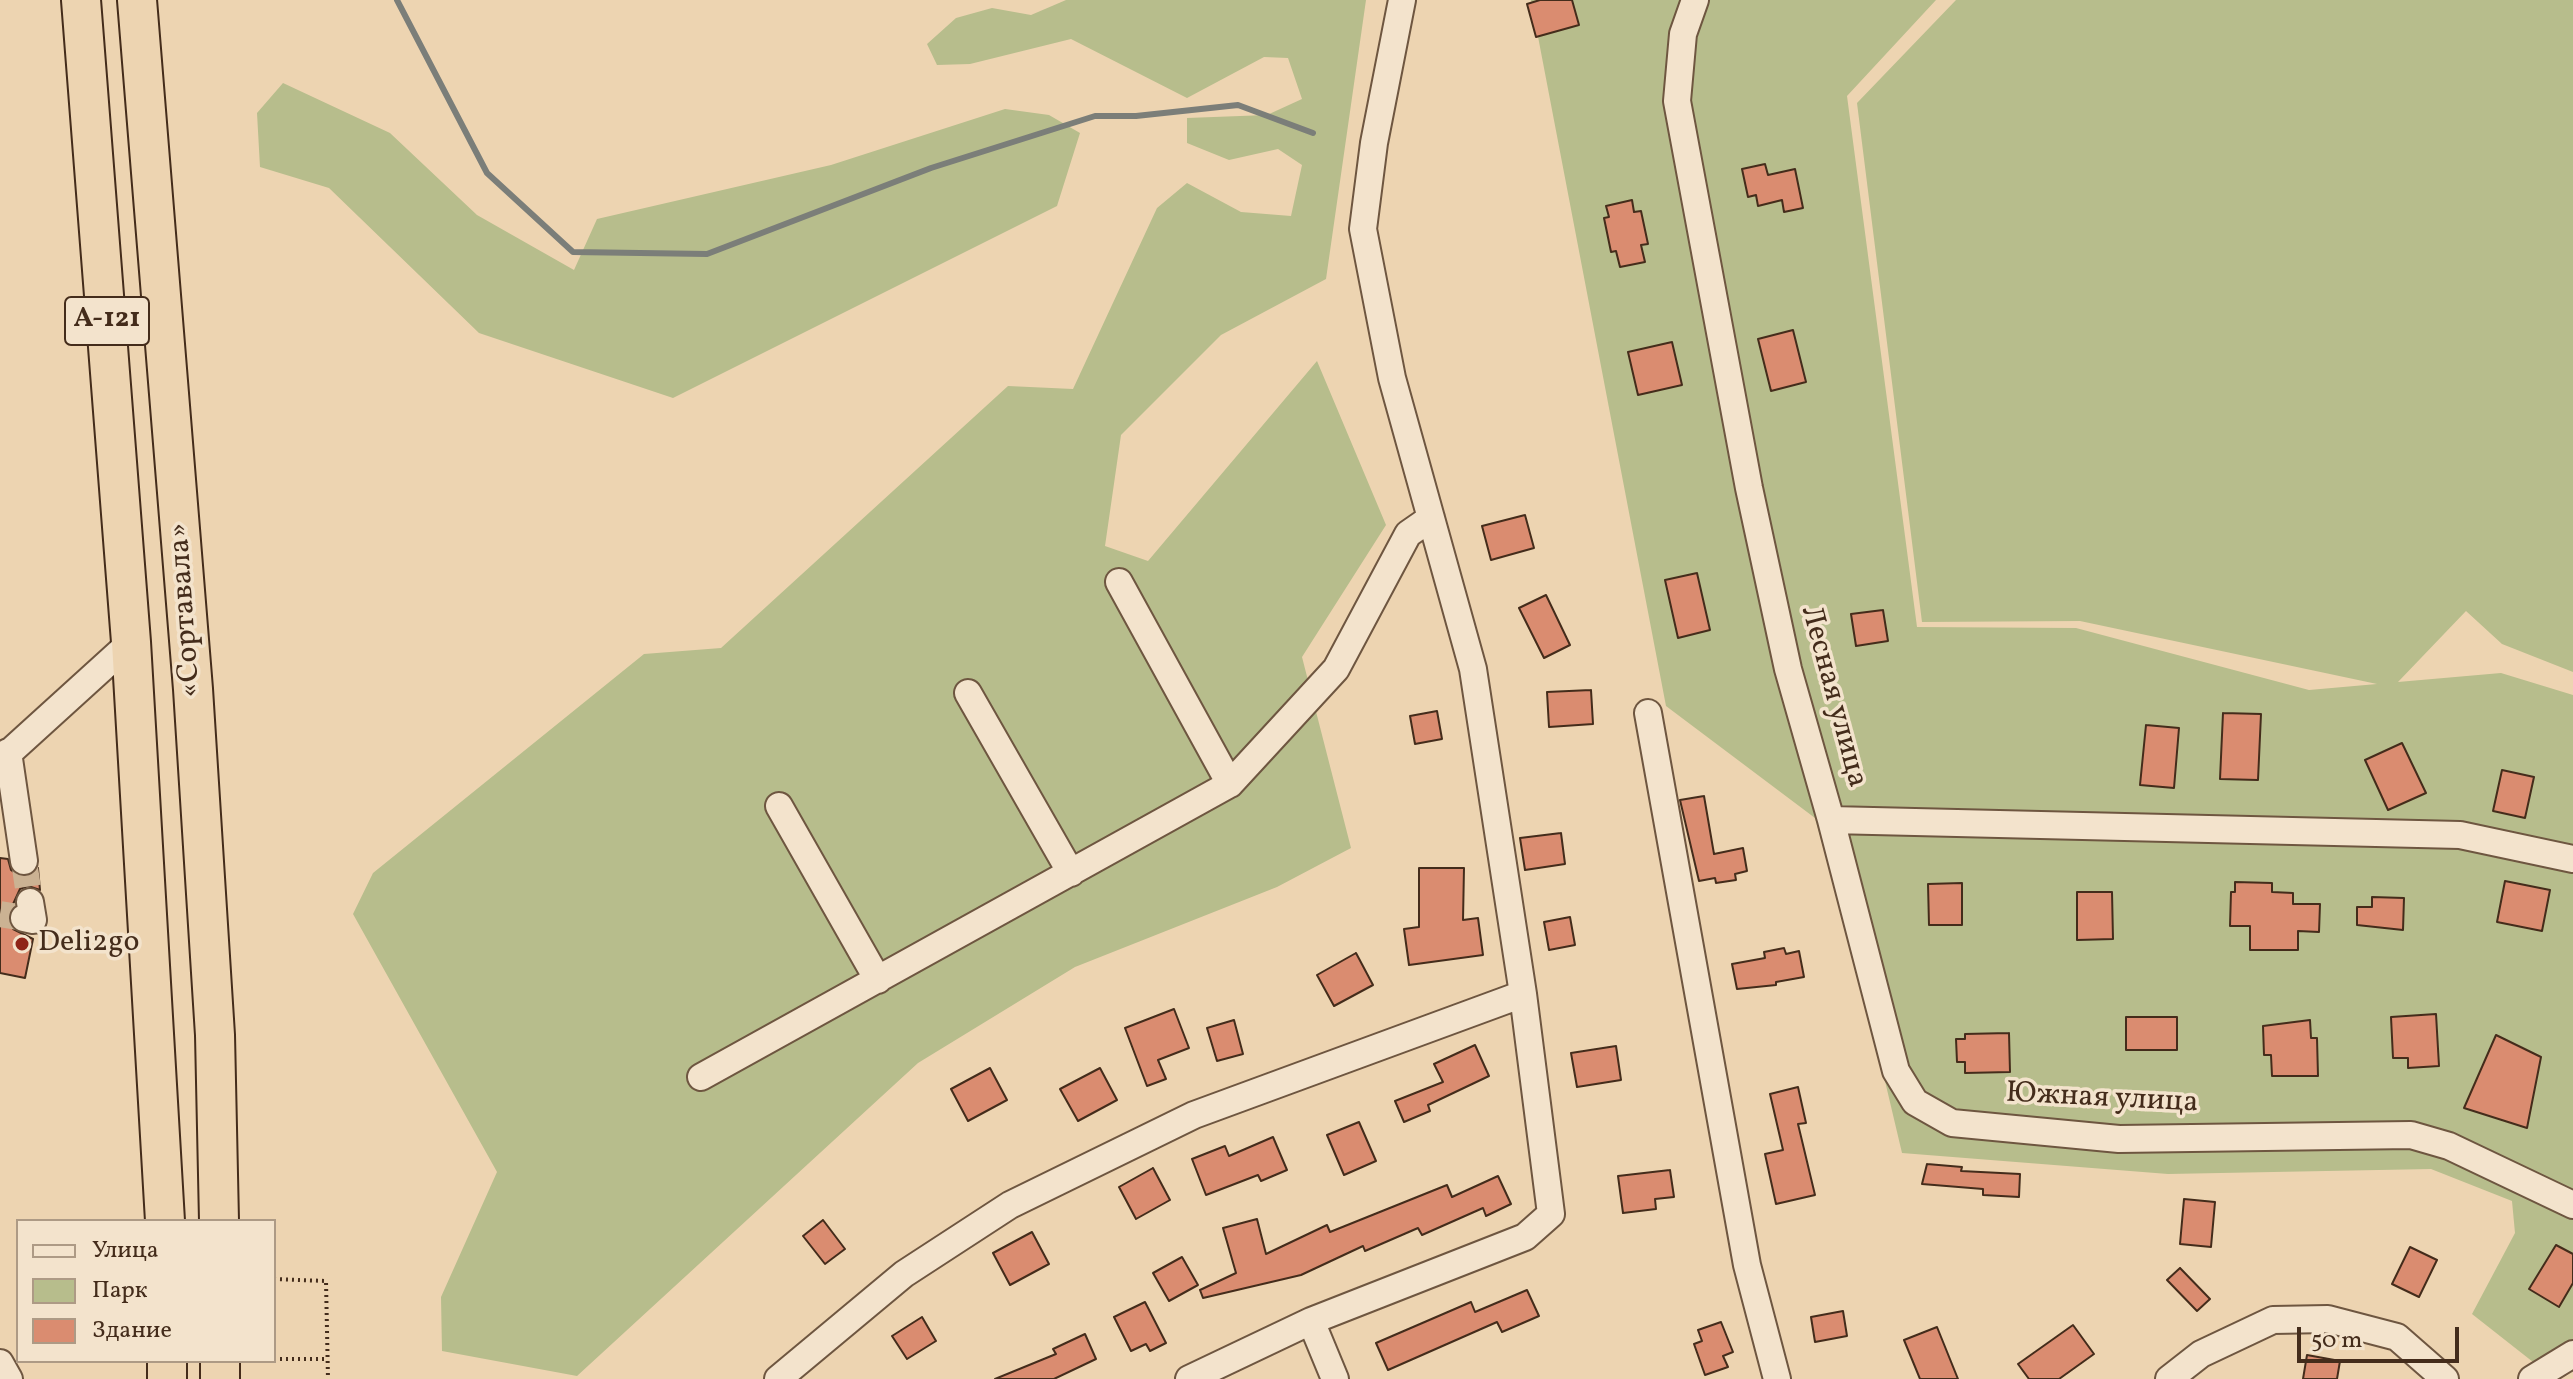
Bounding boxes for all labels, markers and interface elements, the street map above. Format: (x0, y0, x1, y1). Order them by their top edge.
road number: А-121 (65, 297, 149, 345)
street label: «Сортавала» (163, 522, 211, 698)
street label: Лесная улица (1791, 602, 1873, 792)
place label: Deli2go (38, 926, 140, 962)
marker: Deli2go (13, 935, 31, 953)
street label: Южная улица (2005, 1077, 2199, 1123)
legend (16, 1219, 276, 1363)
text: Улица (92, 1234, 159, 1268)
text: Парк (92, 1274, 148, 1308)
scale bar (2301, 1311, 2463, 1361)
text: Здание (92, 1314, 172, 1348)
text: 50 m (2311, 1324, 2363, 1358)

